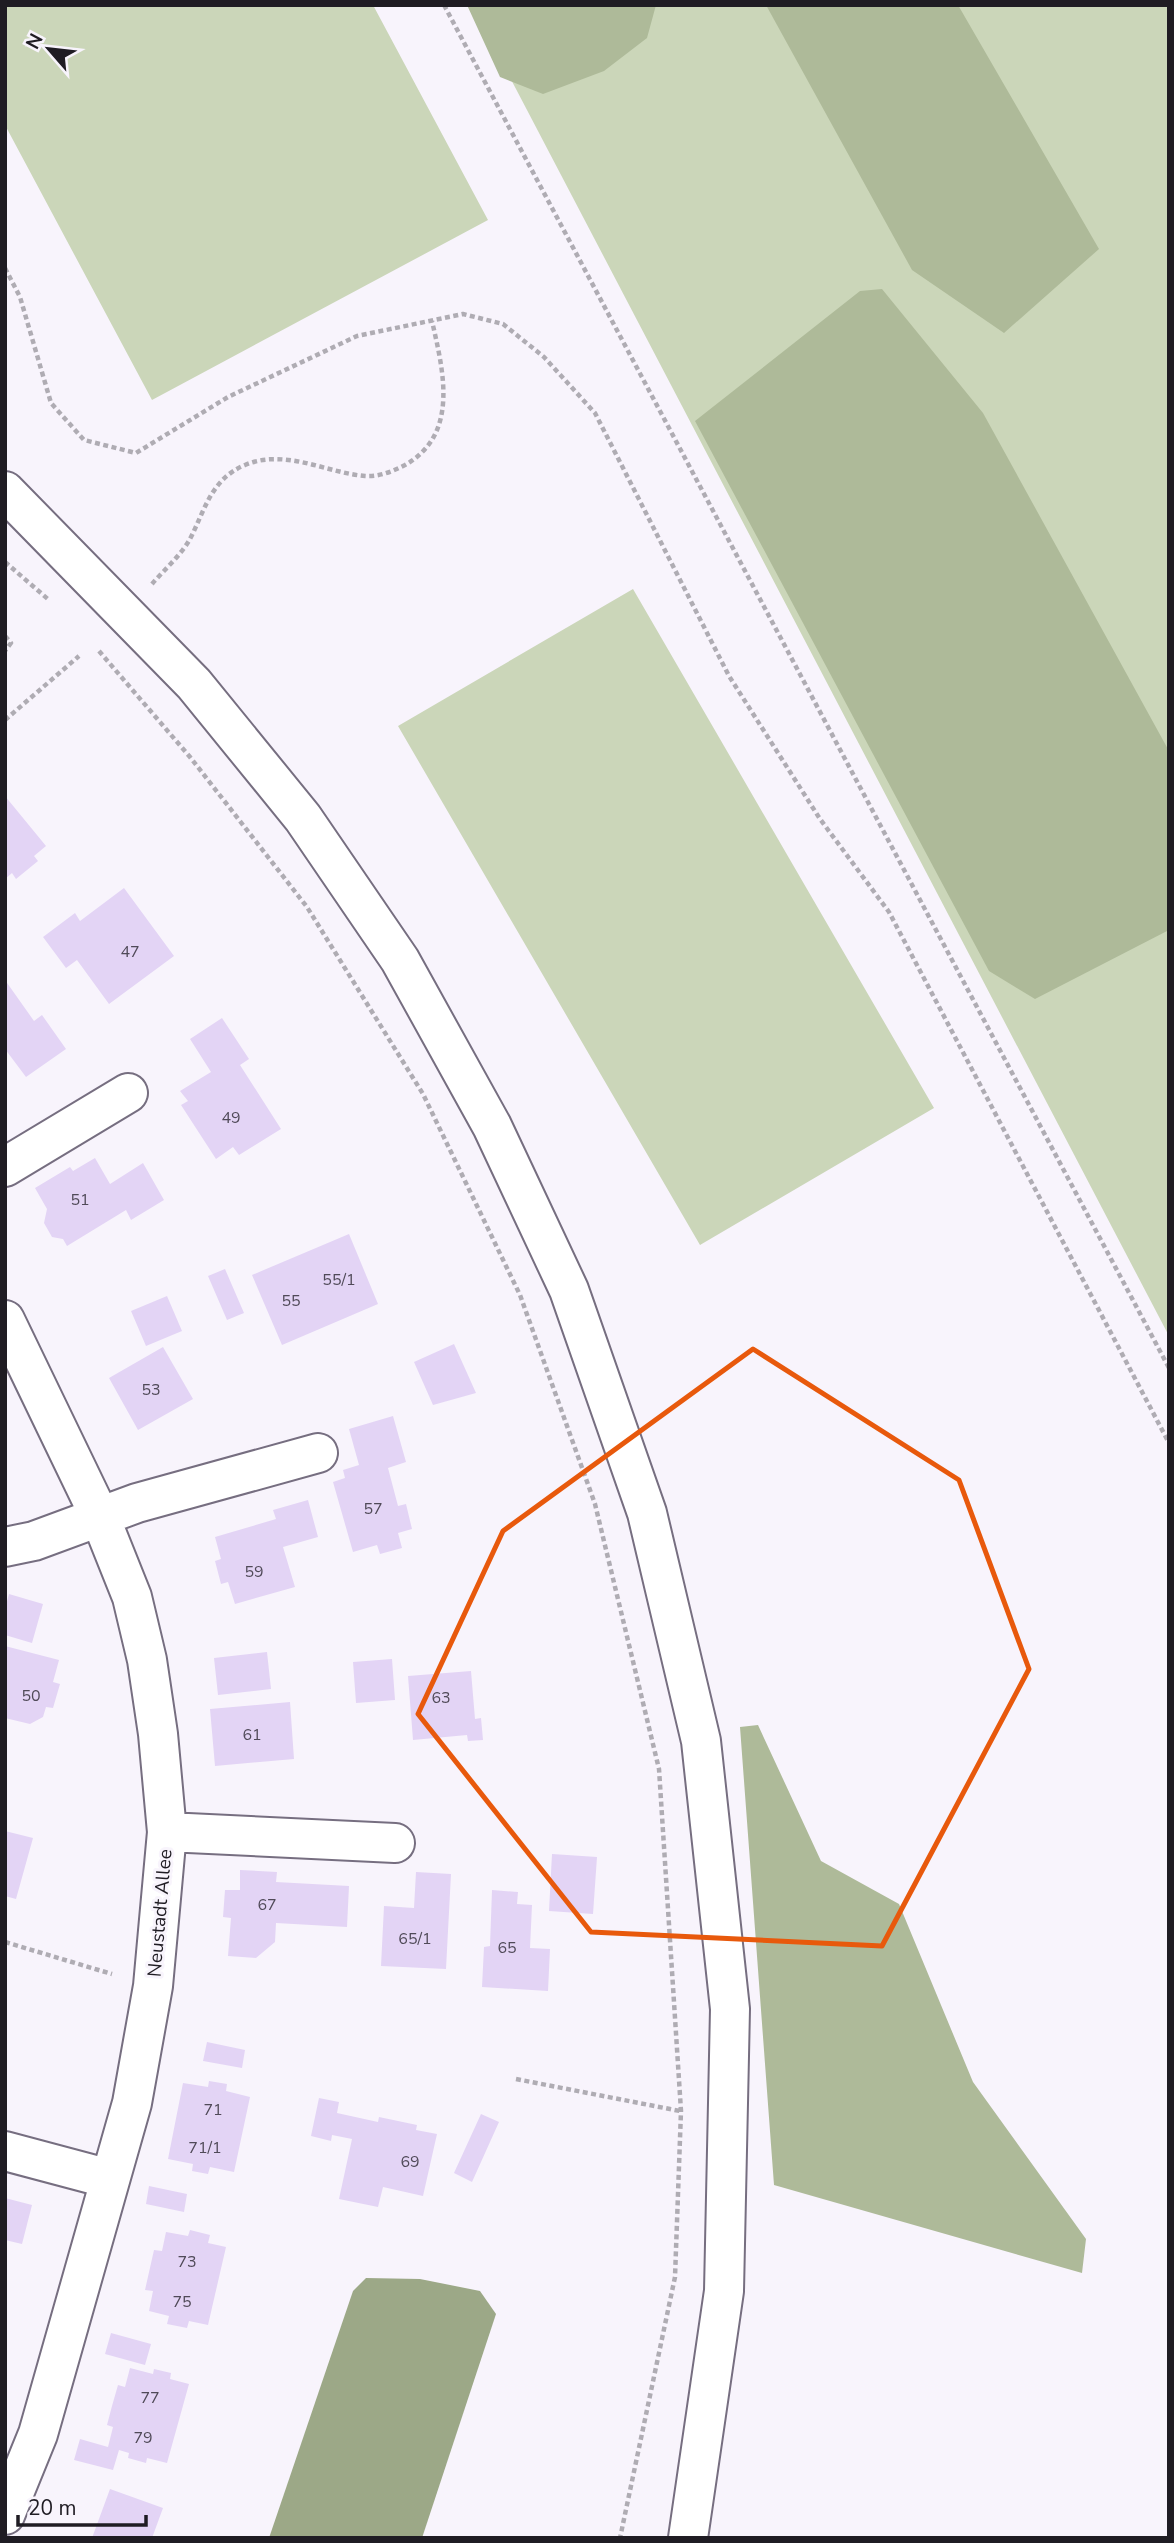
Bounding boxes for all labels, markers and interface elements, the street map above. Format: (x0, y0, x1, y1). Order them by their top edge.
north arrow (14, 14, 84, 84)
text: N (20, 29, 50, 54)
house number: 47 (120, 941, 140, 963)
house number: 49 (221, 1107, 241, 1129)
house number: 51 (70, 1189, 90, 1211)
house number: 55/1 (322, 1269, 356, 1291)
house number: 55 (281, 1290, 301, 1312)
house number: 53 (141, 1379, 161, 1401)
house number: 57 (363, 1498, 383, 1520)
house number: 59 (244, 1561, 264, 1583)
house number: 50 (21, 1685, 41, 1707)
house number: 63 (431, 1687, 451, 1709)
house number: 61 (242, 1724, 262, 1746)
street label: Neustadt Allee (141, 1848, 179, 1978)
house number: 67 (257, 1894, 277, 1916)
house number: 65/1 (398, 1928, 432, 1950)
house number: 65 (497, 1937, 517, 1959)
house number: 71 (203, 2099, 223, 2121)
house number: 71/1 (188, 2137, 222, 2159)
house number: 69 (400, 2151, 420, 2173)
house number: 73 (177, 2251, 197, 2273)
house number: 75 (172, 2291, 192, 2313)
house number: 77 (140, 2387, 160, 2409)
house number: 79 (133, 2427, 153, 2449)
scale bar (18, 2484, 145, 2528)
text: 20 m (28, 2494, 77, 2522)

